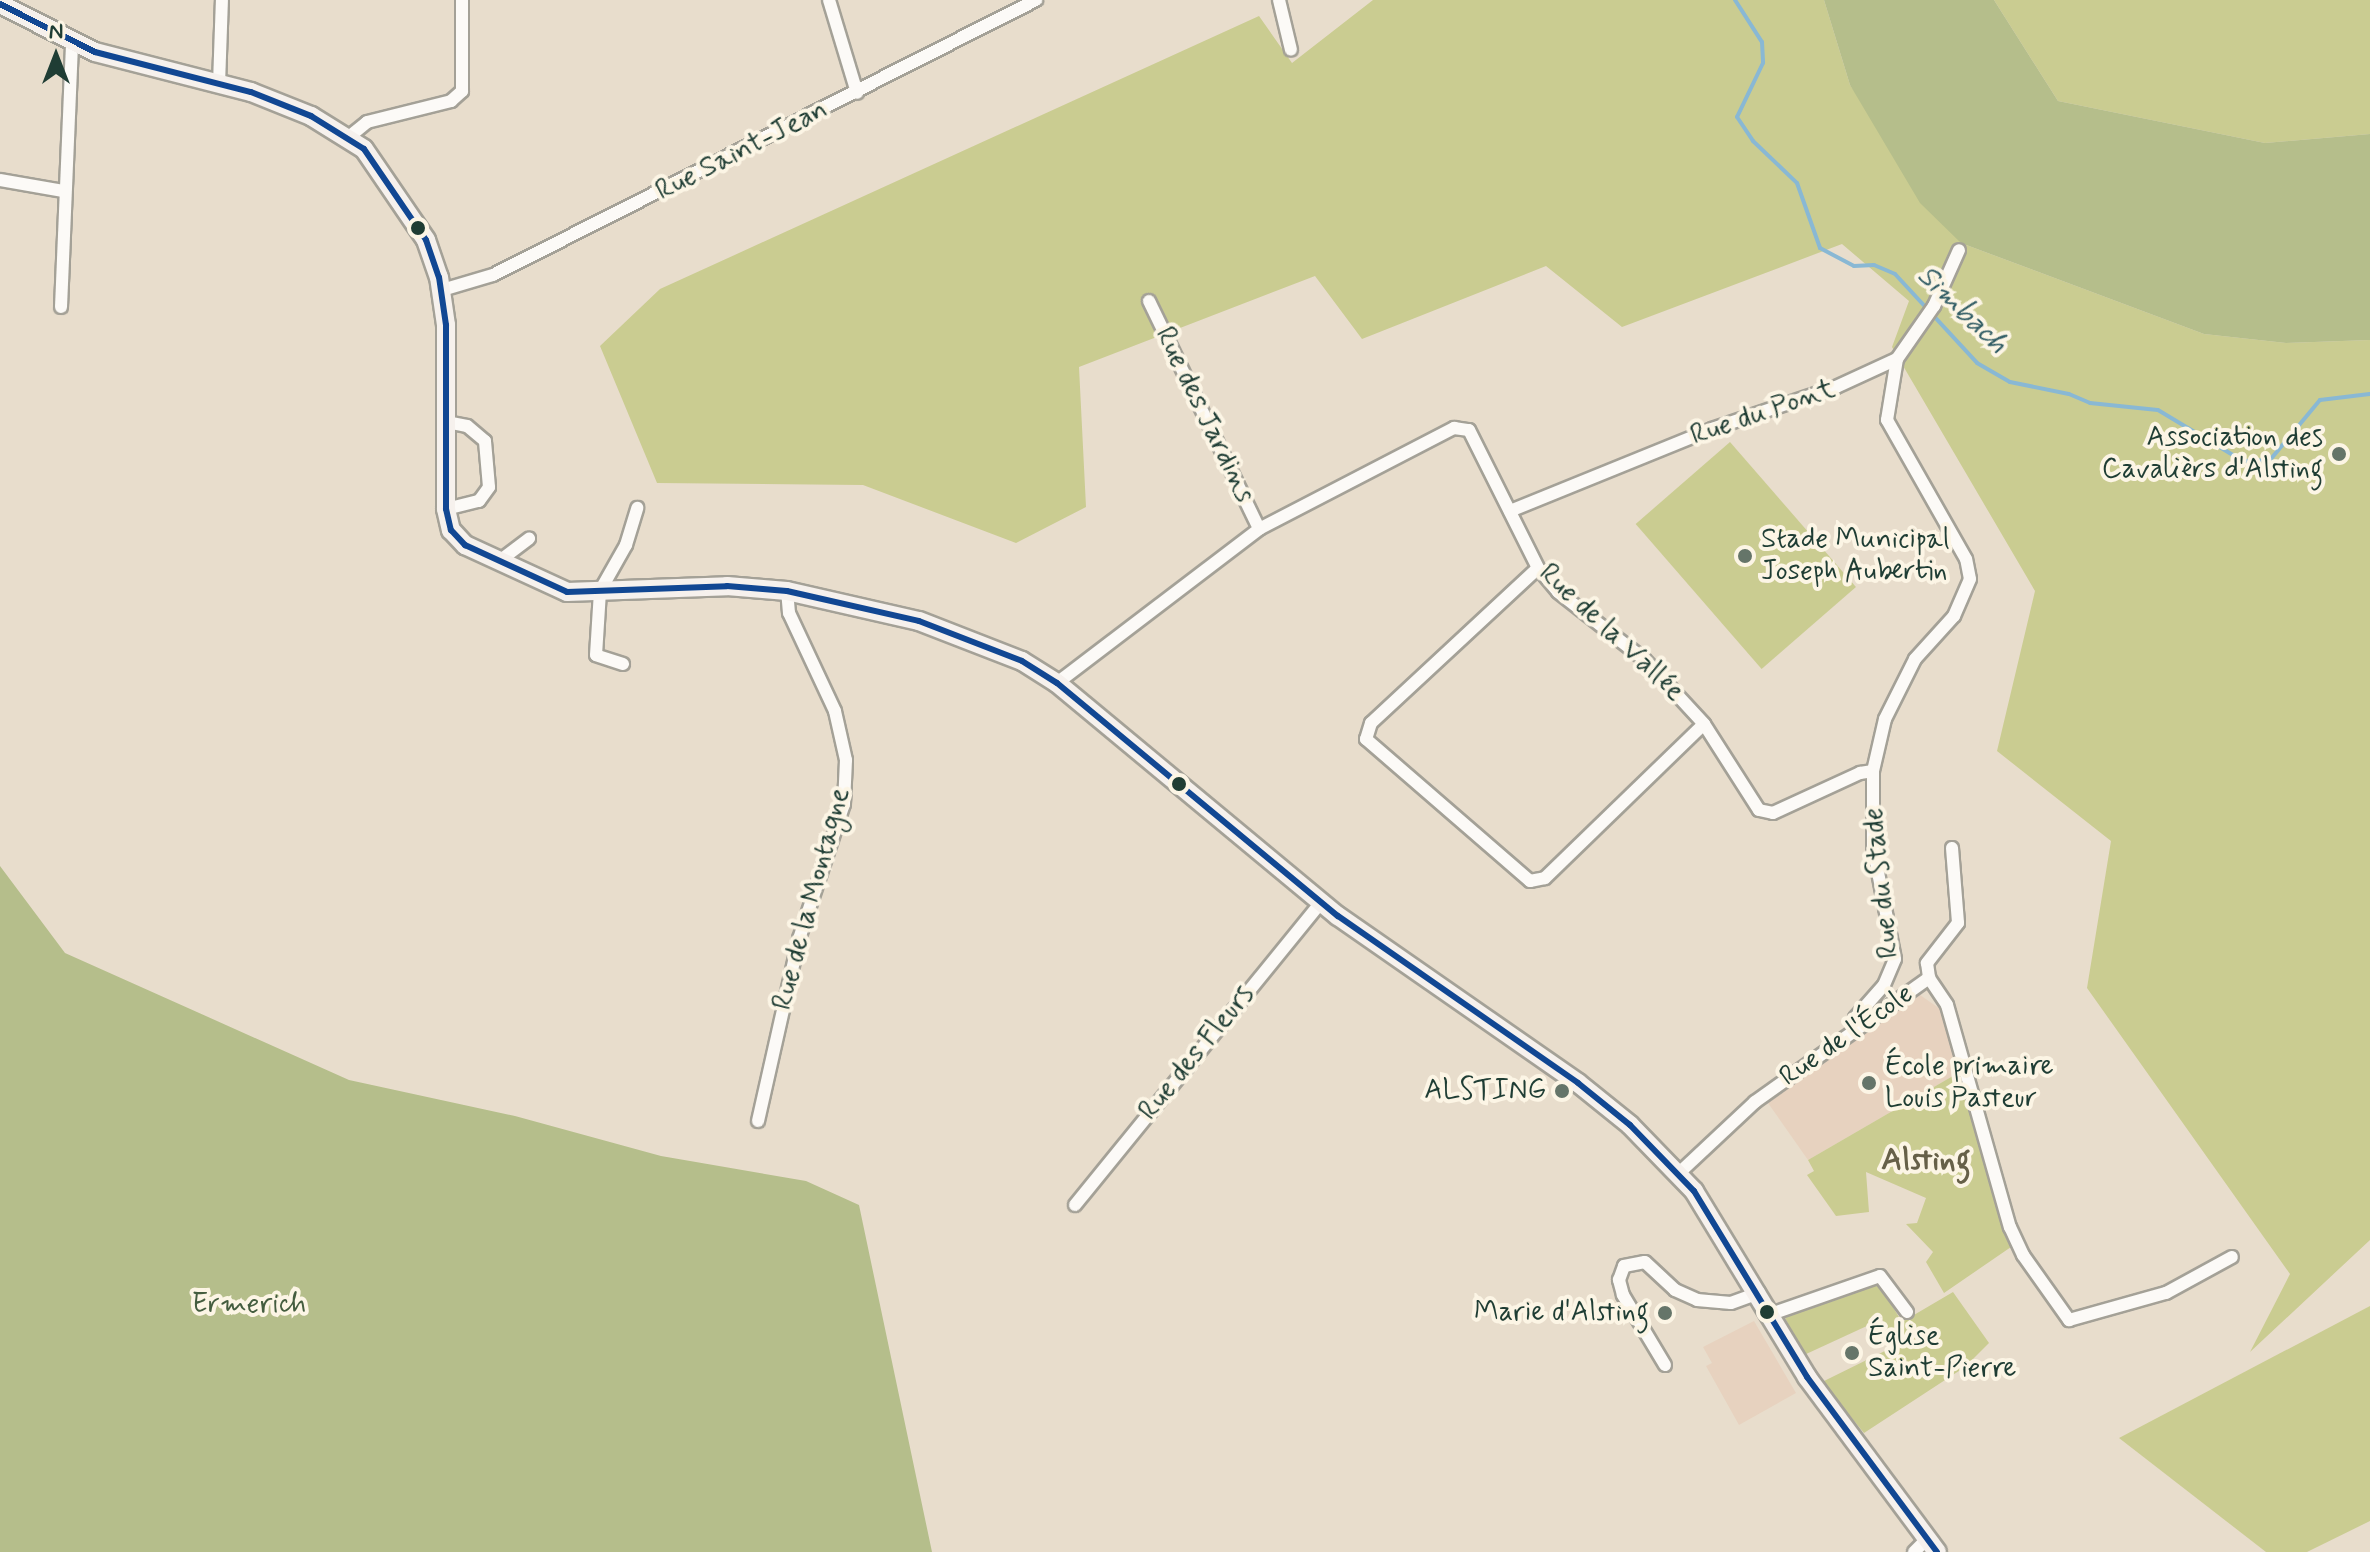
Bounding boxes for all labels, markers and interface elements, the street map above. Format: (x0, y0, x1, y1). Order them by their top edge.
north arrow (16, 16, 96, 96)
text: N (49, 18, 63, 46)
street label: Rue Saint-Jean (651, 94, 833, 208)
unlabelled marker (410, 220, 426, 236)
water label: Simbach (1909, 258, 2015, 362)
street label: Rue des Jardins (1148, 324, 1260, 506)
street label: Rue du Pont (1693, 375, 1833, 451)
place label: Association des Cavalièrs d'Alsting (2104, 421, 2323, 487)
marker: Association des Cavalièrs d'Alsting (2330, 445, 2348, 463)
place label: Stade Municipal Joseph Aubertin (1761, 523, 1946, 589)
marker: Stade Municipal Joseph Aubertin (1736, 547, 1754, 565)
street label: Rue de la Vallée (1533, 559, 1689, 707)
unlabelled marker (1171, 776, 1187, 792)
street label: Rue de la Montagne (766, 783, 858, 1015)
street label: Rue du Stade (1857, 807, 1907, 959)
street label: Rue des Fleurs (1131, 977, 1263, 1129)
street label: Rue de l'École (1773, 977, 1921, 1095)
place label: École primaire Louis Pasteur (1885, 1050, 2058, 1116)
place label: ALSTING (1424, 1074, 1546, 1108)
marker: École primaire Louis Pasteur (1860, 1074, 1878, 1092)
marker: ALSTING (1553, 1082, 1571, 1100)
district label: Alsting (1881, 1141, 1971, 1179)
park label: Ermerich (192, 1288, 306, 1322)
place label: Marie d'Alsting (1474, 1296, 1649, 1330)
marker: Marie d'Alsting (1656, 1304, 1674, 1322)
unlabelled marker (1759, 1304, 1775, 1320)
place label: Église Saint-Pierre (1868, 1320, 2016, 1386)
marker: Église Saint-Pierre (1843, 1344, 1861, 1362)

